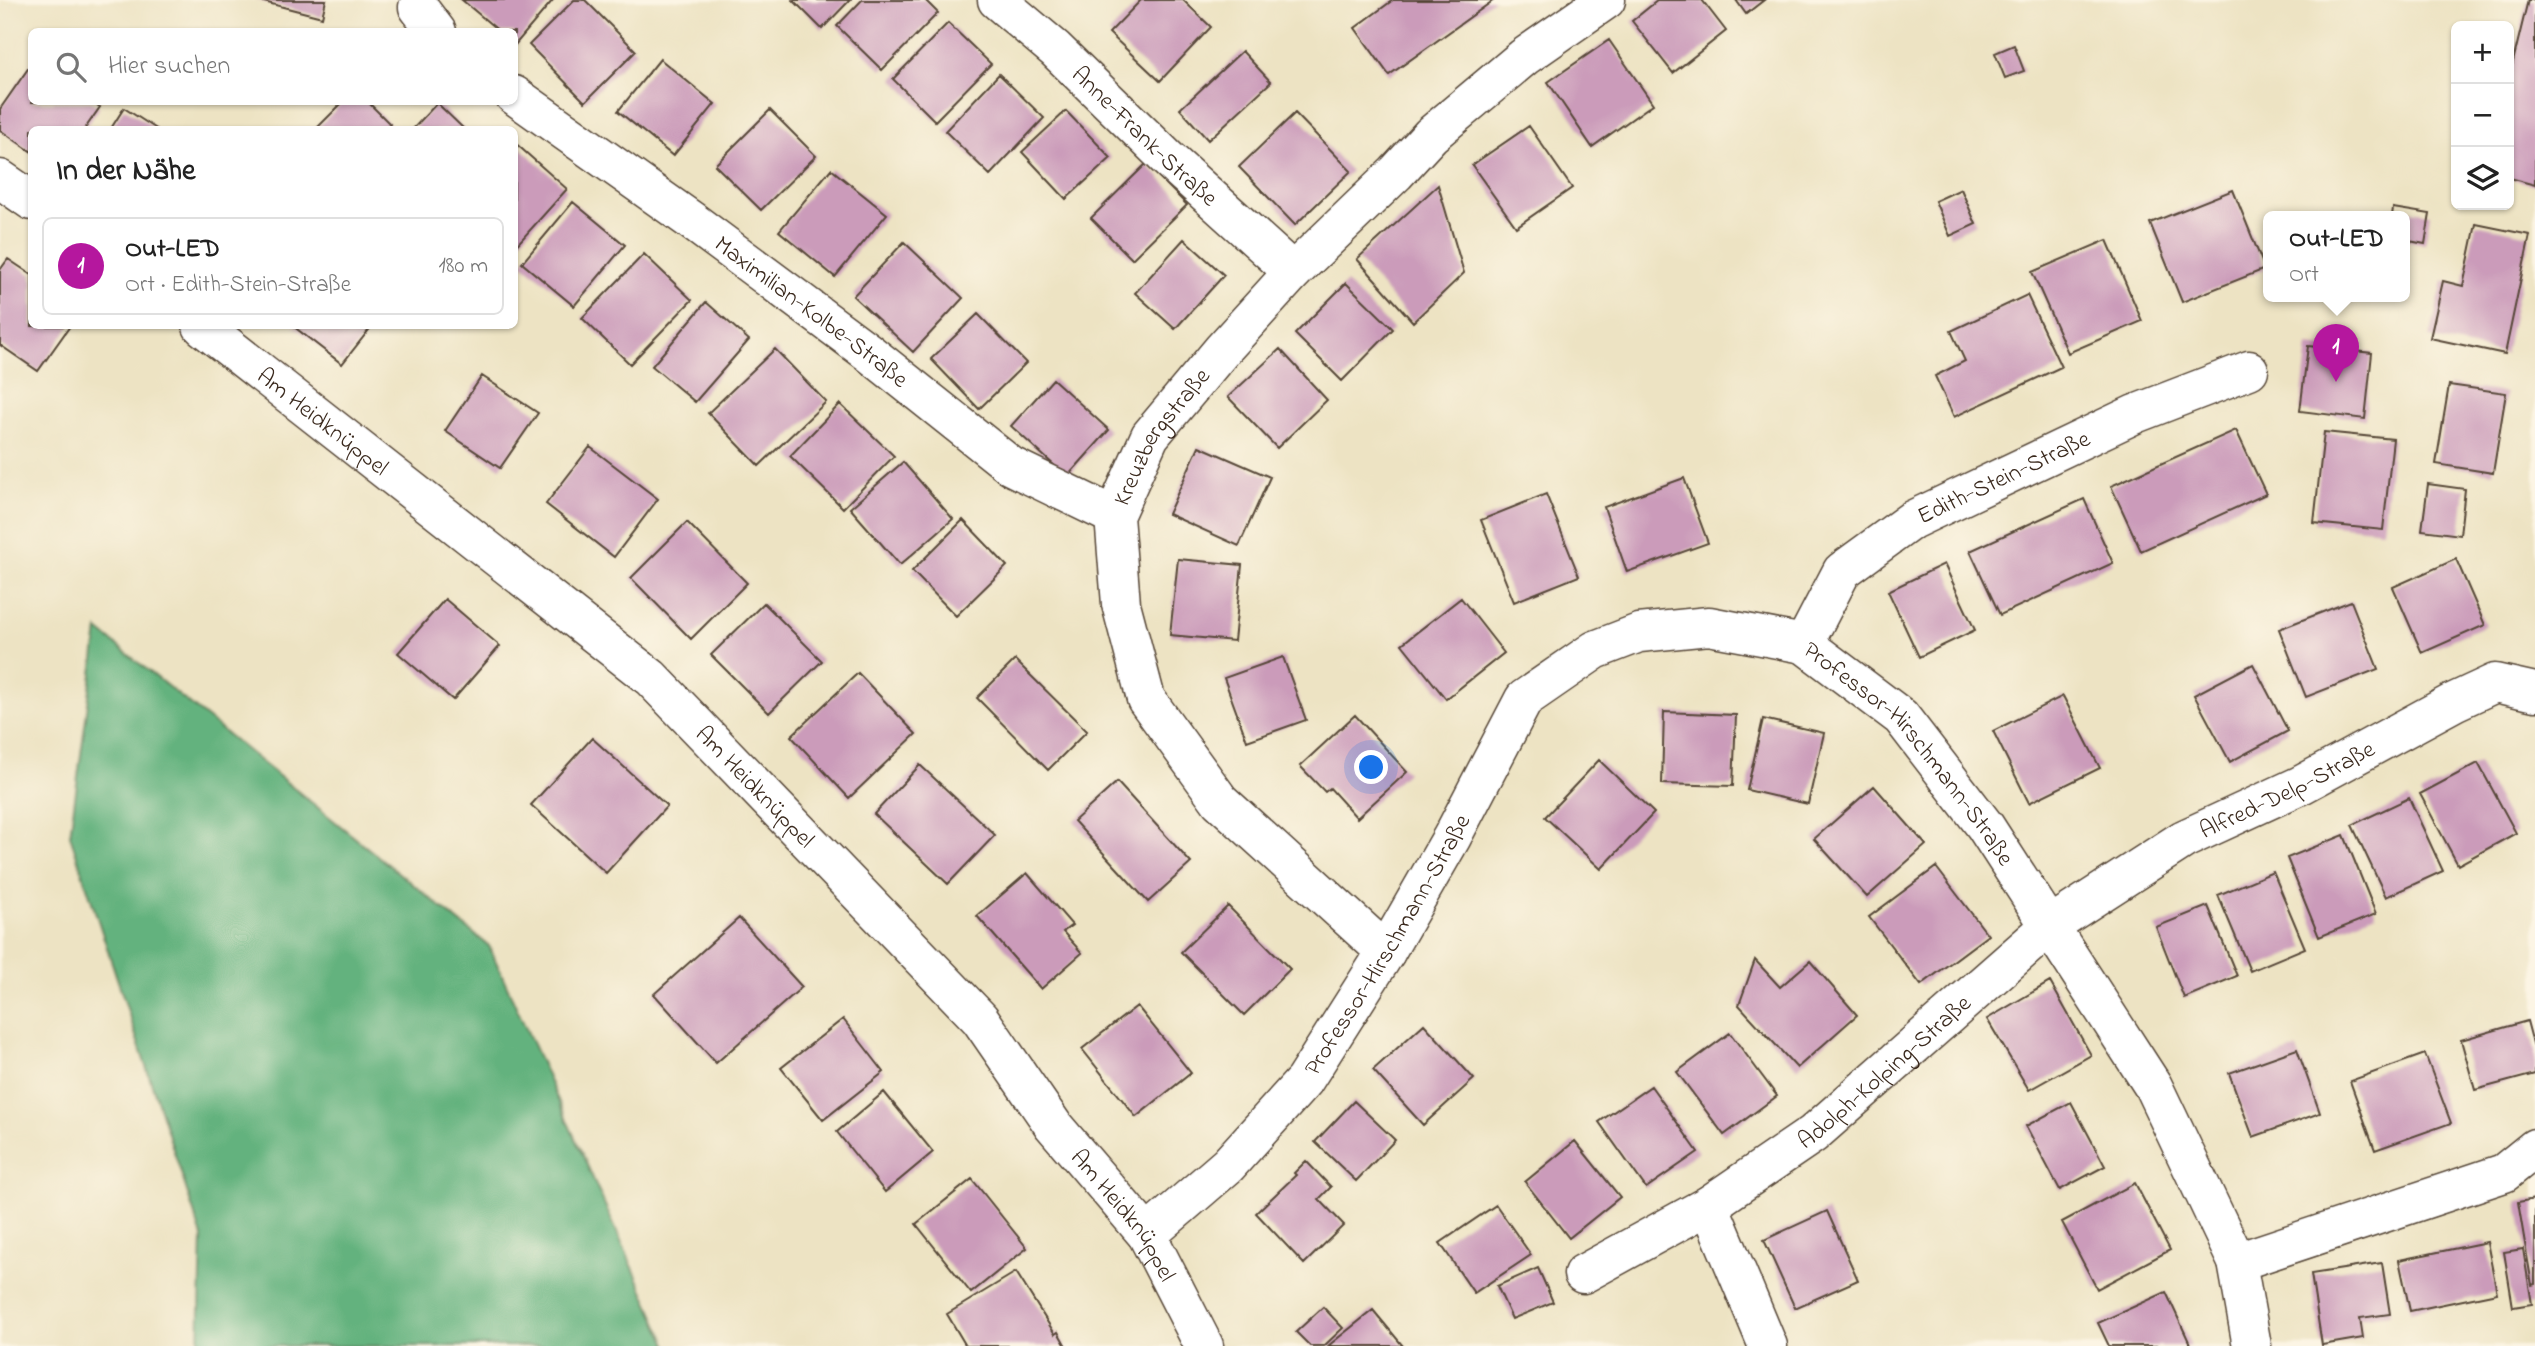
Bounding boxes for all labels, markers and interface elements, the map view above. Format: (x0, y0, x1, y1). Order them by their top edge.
map controls (2451, 21, 2514, 210)
button: + (2451, 21, 2514, 84)
search box (28, 28, 518, 105)
icon: search (52, 48, 90, 86)
text: Hier suchen (108, 48, 230, 86)
street label: Anne-Frank-Straße (1062, 59, 1225, 216)
button: − (2451, 84, 2514, 147)
button: layers (2451, 147, 2514, 210)
text: In der Nähe (56, 150, 196, 194)
popup (2263, 211, 2410, 302)
text: Out-LED (2289, 221, 2384, 259)
street label: Maximilian-Kolbe-Straße (706, 228, 915, 398)
text: Out-LED (125, 231, 220, 269)
text: 1 (77, 250, 85, 283)
text: 180 m (439, 250, 488, 283)
text: Ort (2289, 259, 2319, 292)
text: Ort · Edith-Stein-Straße (125, 269, 351, 302)
pin: 1 (2313, 324, 2359, 382)
street label: Am Heidknüppel (248, 360, 395, 486)
street label: Kreuzbergstraße (1106, 361, 1220, 512)
street label: Edith-Stein-Straße (1912, 423, 2097, 535)
street label: Professor-Hirschmann-Straße (1795, 634, 2021, 874)
street label: Am Heidknüppel (686, 719, 821, 857)
street label: Alfred-Delp-Straße (2194, 733, 2382, 849)
your location (1354, 750, 1388, 784)
street label: Professor-Hirschmann-Straße (1297, 809, 1481, 1083)
street label: Adolph-Kolping-Straße (1791, 987, 1980, 1159)
street label: Am Heidknüppel (1061, 1142, 1183, 1288)

